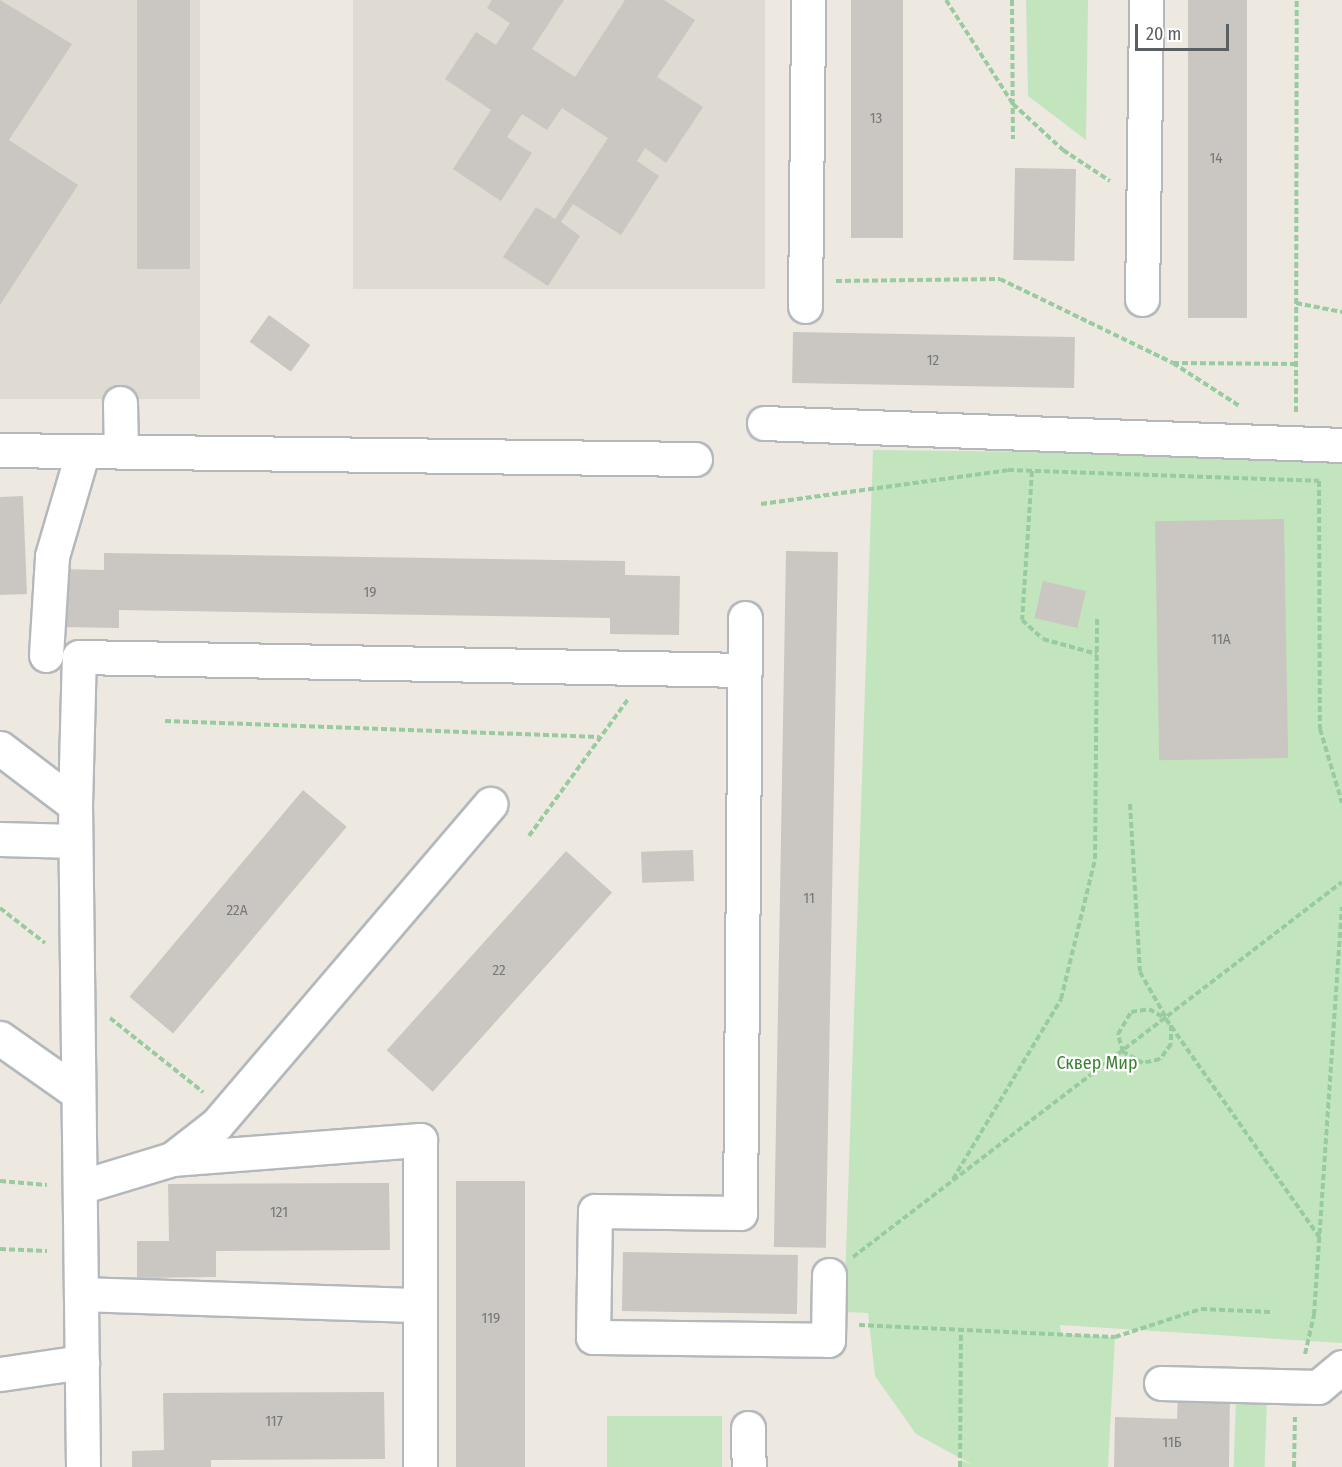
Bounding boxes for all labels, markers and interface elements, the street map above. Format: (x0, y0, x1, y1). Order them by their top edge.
scale bar (1138, 12, 1232, 50)
text: 20 m (1146, 23, 1181, 45)
house number: 13 (870, 110, 882, 128)
house number: 14 (1209, 150, 1223, 168)
house number: 12 (927, 352, 939, 370)
house number: 19 (363, 584, 377, 602)
house number: 11А (1211, 631, 1231, 649)
house number: 11 (803, 890, 815, 908)
house number: 22А (226, 902, 248, 920)
house number: 22 (492, 962, 506, 980)
park label: Сквер Мир (1056, 1052, 1138, 1074)
house number: 121 (270, 1204, 288, 1222)
house number: 119 (482, 1310, 500, 1328)
house number: 117 (265, 1413, 283, 1431)
house number: 11Б (1162, 1434, 1182, 1452)

